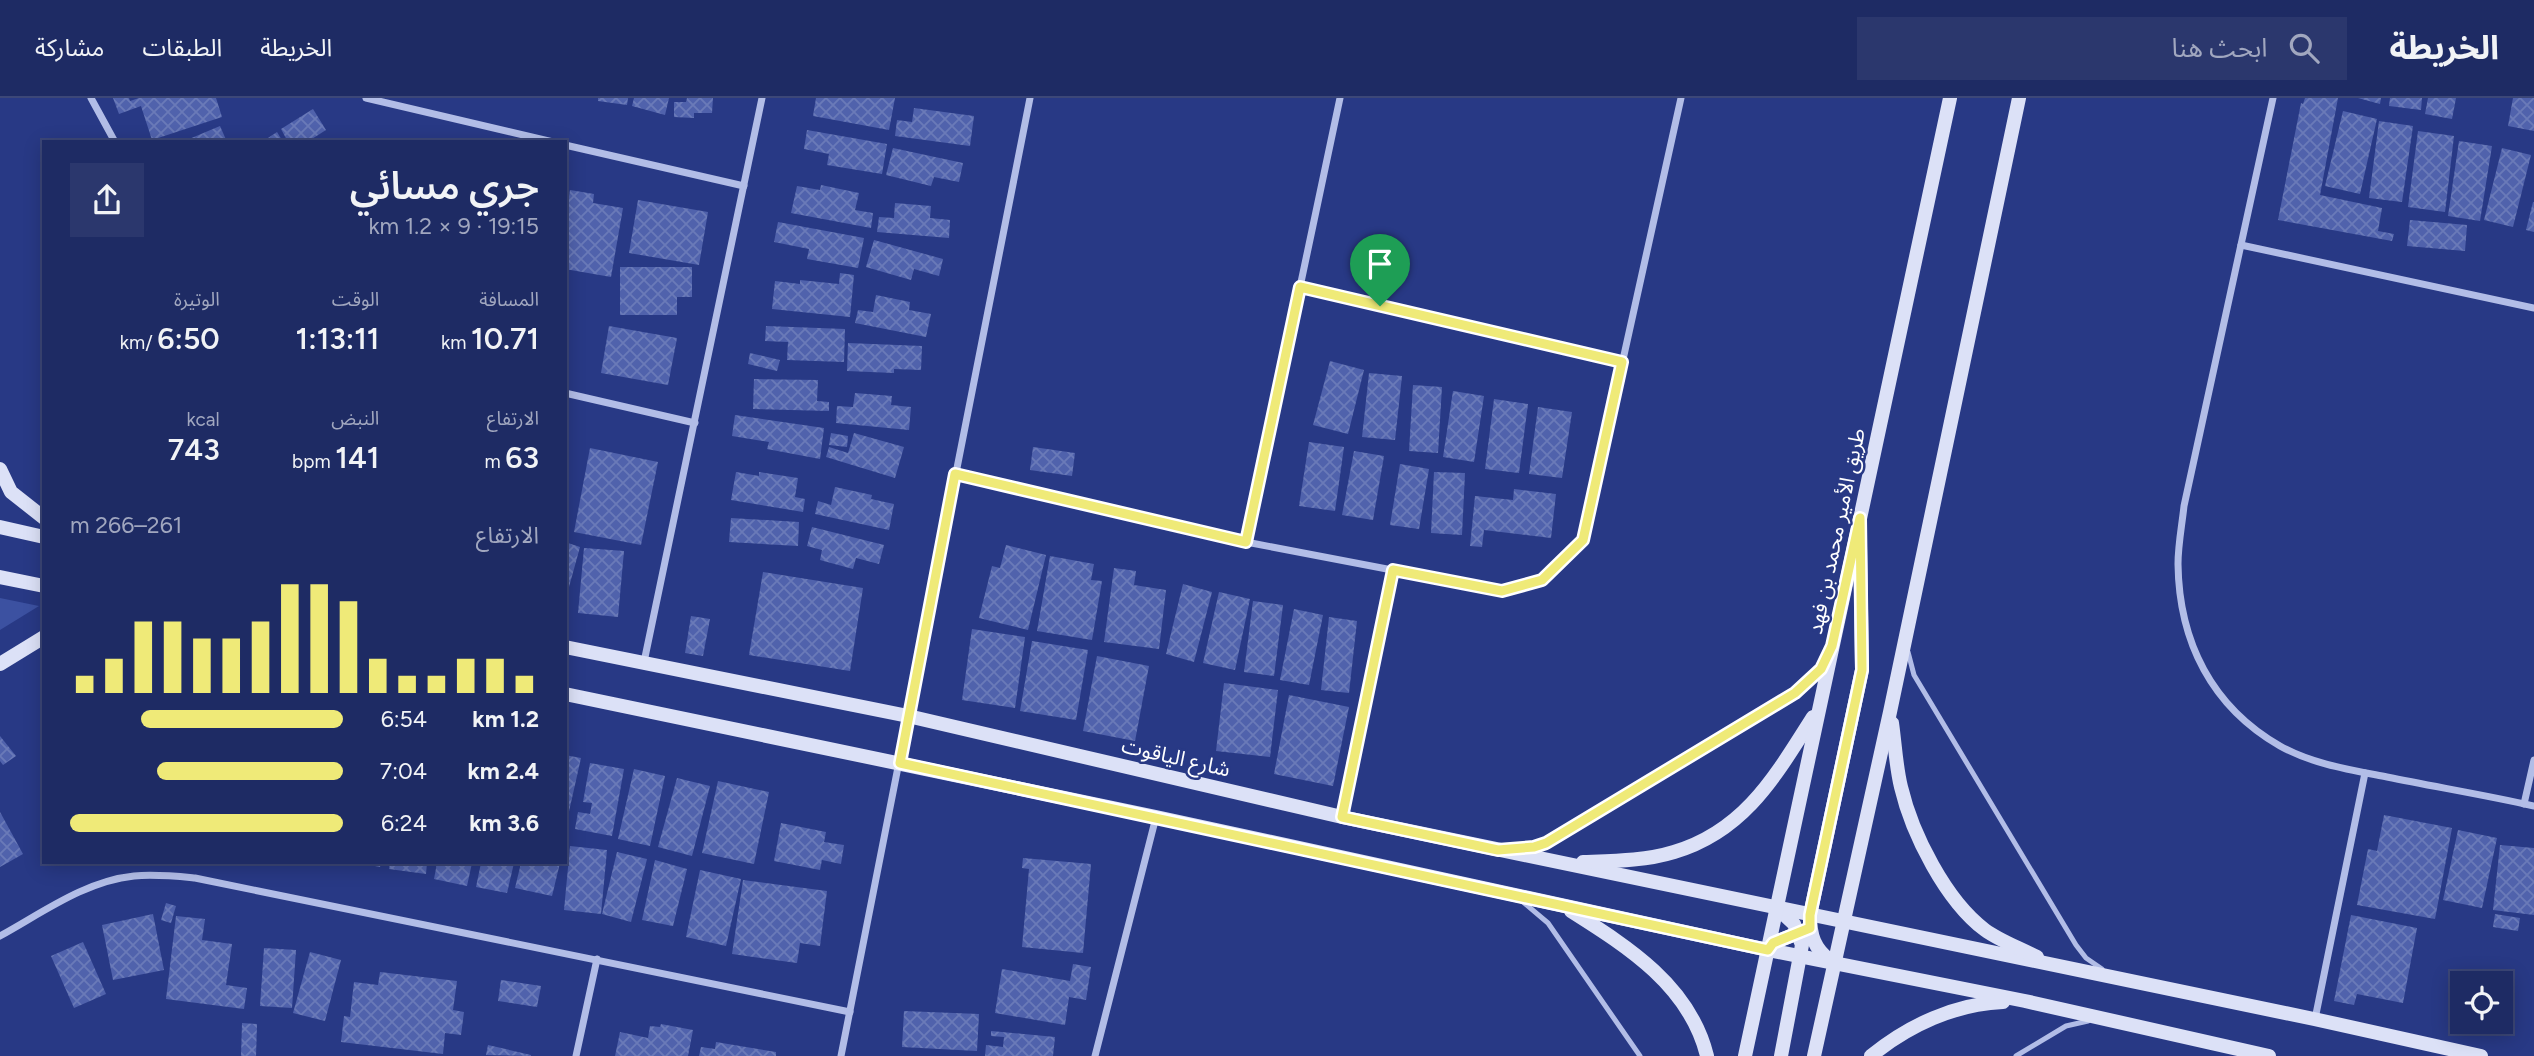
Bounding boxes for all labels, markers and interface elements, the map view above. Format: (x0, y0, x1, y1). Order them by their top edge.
search box (1857, 17, 2347, 80)
text: الخريطة (2389, 28, 2499, 67)
icon: search (2285, 29, 2323, 67)
text: ابحث هنا (2171, 32, 2267, 64)
text: مشاركة (35, 33, 104, 62)
text: الطبقات (142, 33, 222, 62)
text: الخريطة (260, 33, 332, 62)
button: share (70, 163, 144, 237)
text: جري مسائي (350, 163, 539, 209)
text: 19:15 · 9 × 1.2 km (368, 212, 539, 240)
pin (1350, 234, 1410, 306)
icon: arrive (1361, 245, 1399, 283)
text: الوتيرة (174, 288, 220, 311)
text: الوقت (332, 288, 379, 311)
text: المسافة (479, 288, 539, 311)
text: 6:50 (157, 320, 220, 357)
text: 1:13:11 (296, 320, 379, 357)
text: 10.71 (471, 320, 539, 357)
text: /km (120, 331, 157, 354)
text: km (441, 331, 471, 354)
text: النبض (331, 407, 379, 430)
text: الارتفاع (487, 407, 539, 430)
text: kcal (187, 408, 220, 431)
street label: طريق الأمير محمد بن فهد (1802, 426, 1871, 637)
text: 743 (168, 431, 220, 468)
text: 141 (335, 439, 379, 476)
text: 63 (505, 439, 539, 476)
text: bpm (292, 450, 335, 473)
text: m (484, 450, 505, 473)
text: 261–266 m (70, 511, 182, 539)
text: الارتفاع (476, 521, 539, 549)
text: 6:54 (381, 705, 427, 733)
text: 1.2 km (472, 705, 539, 733)
street label: شارع الياقوت (1119, 732, 1233, 785)
text: 7:04 (380, 757, 427, 785)
text: 2.4 km (467, 757, 539, 785)
text: 6:24 (381, 809, 427, 837)
text: 3.6 km (469, 809, 539, 837)
map controls (2450, 971, 2513, 1034)
button: locate (2450, 971, 2513, 1034)

